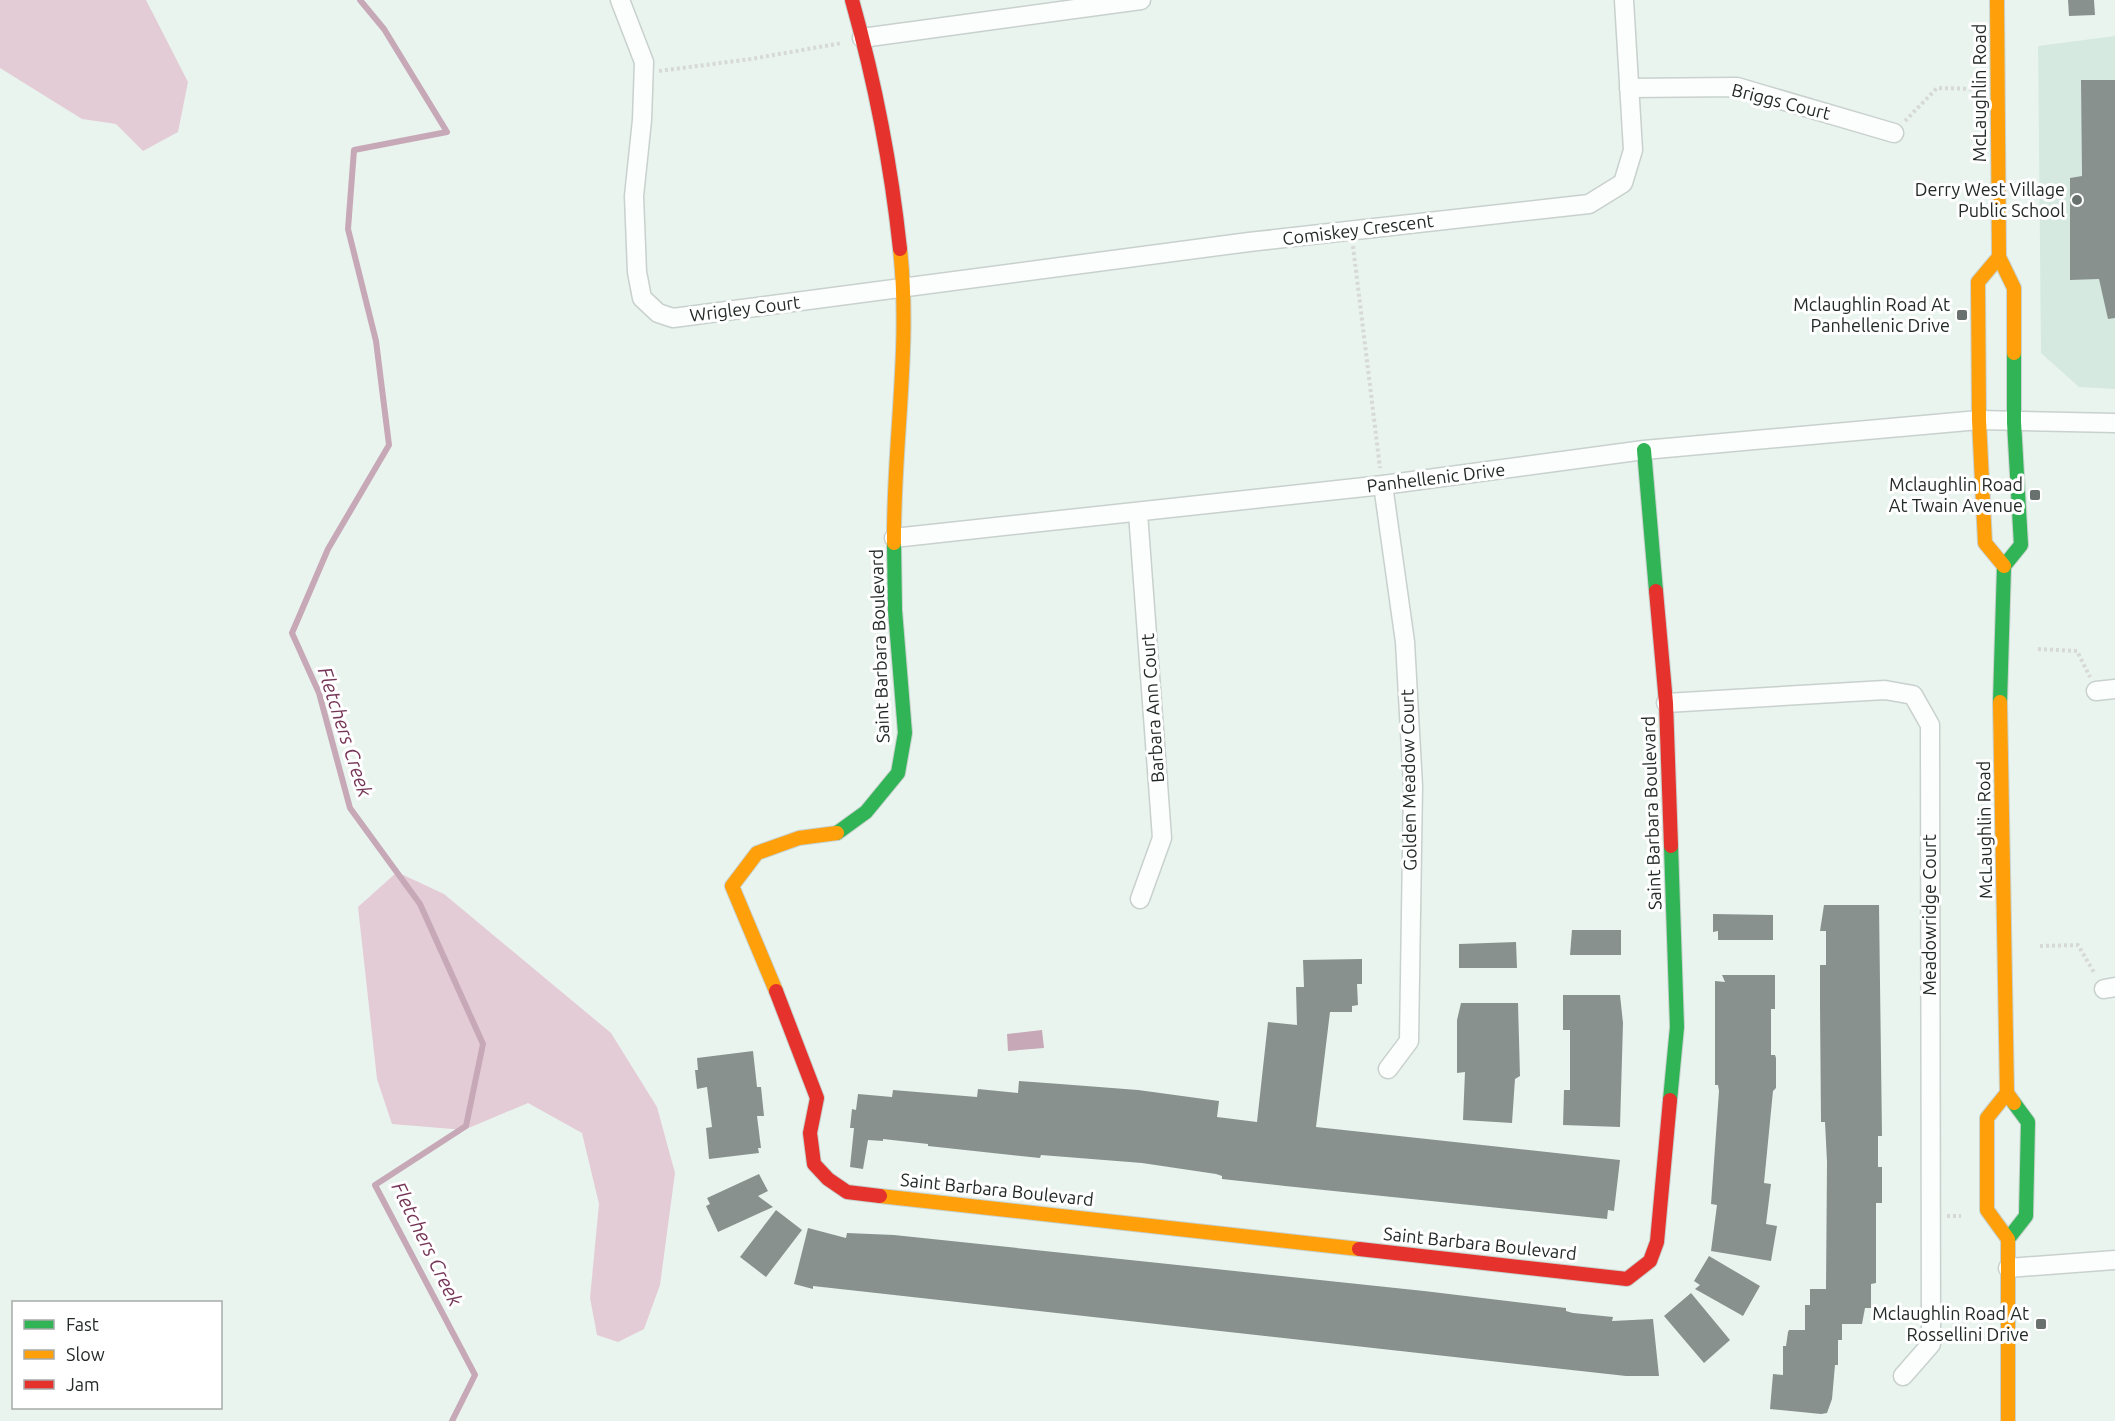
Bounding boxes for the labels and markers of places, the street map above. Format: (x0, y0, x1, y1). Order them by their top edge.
place label: Derry West Village Public School (1915, 179, 2065, 220)
marker: Derry West Village Public School (2070, 193, 2084, 207)
place label: Mclaughlin Road At Panhellenic Drive (1793, 294, 1950, 335)
marker: Mclaughlin Road At Panhellenic Drive (1955, 308, 1969, 322)
place label: Mclaughlin Road At Twain Avenue (1889, 474, 2023, 515)
marker: Mclaughlin Road At Twain Avenue (2028, 488, 2042, 502)
place label: Mclaughlin Road At Rossellini Drive (1872, 1303, 2029, 1344)
marker: Mclaughlin Road At Rossellini Drive (2034, 1317, 2048, 1331)

